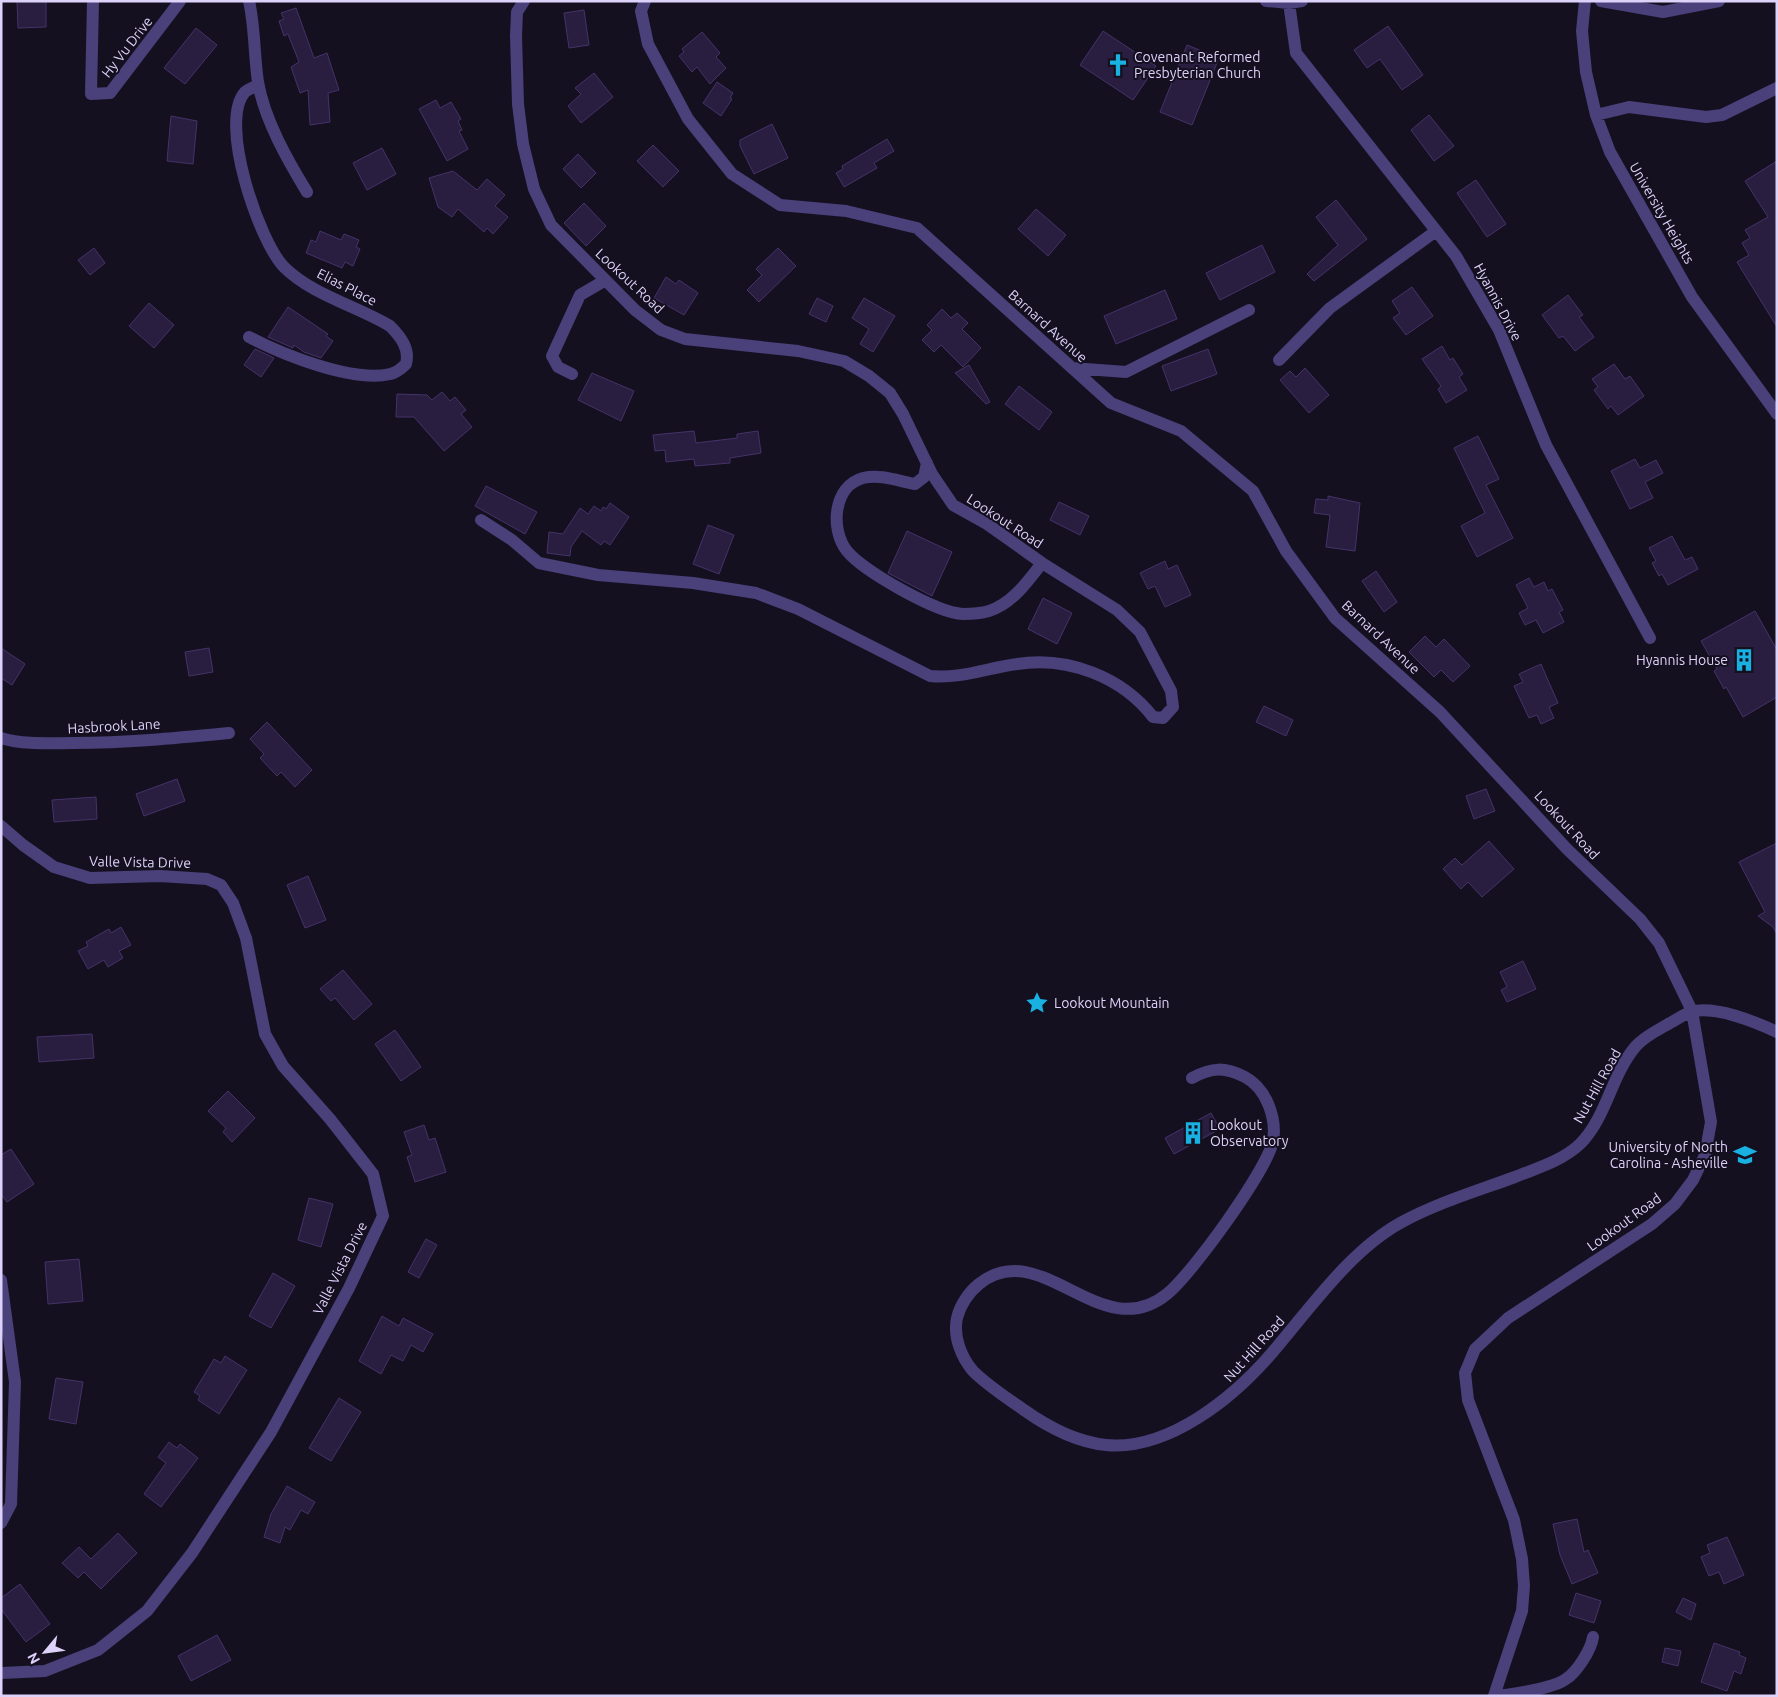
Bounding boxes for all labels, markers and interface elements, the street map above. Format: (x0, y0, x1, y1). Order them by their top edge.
street label: Hy Vu Drive (98, 13, 156, 81)
place label: Covenant Reformed Presbyterian Church (1134, 49, 1261, 81)
church icon: Covenant Reformed Presbyterian Church (1105, 52, 1131, 78)
street label: University Heights (1627, 160, 1697, 266)
street label: Lookout Road (593, 245, 667, 317)
street label: Hyannis Drive (1471, 261, 1525, 343)
street label: Elias Place (314, 265, 380, 309)
street label: Barnard Avenue (1005, 286, 1091, 366)
street label: Lookout Road (964, 490, 1046, 552)
street label: Barnard Avenue (1339, 597, 1423, 677)
building icon: Hyannis House (1731, 647, 1757, 673)
place label: Hyannis House (1636, 652, 1728, 668)
street label: Hasbrook Lane (67, 716, 161, 736)
street label: Lookout Road (1531, 788, 1603, 862)
street label: Valle Vista Drive (89, 853, 191, 871)
place icon: Lookout Mountain (1024, 990, 1050, 1016)
place label: Lookout Mountain (1054, 995, 1170, 1011)
street label: Nut Hill Road (1570, 1046, 1624, 1126)
place label: Lookout Observatory (1210, 1117, 1289, 1149)
building icon: Lookout Observatory (1180, 1120, 1206, 1146)
place label: University of North Carolina - Asheville (1609, 1139, 1728, 1171)
school or university icon: University of North Carolina - Asheville (1732, 1142, 1758, 1168)
street label: Lookout Road (1584, 1190, 1664, 1254)
street label: Valle Vista Drive (310, 1219, 370, 1317)
street label: Nut Hill Road (1220, 1313, 1288, 1385)
north arrow (20, 1627, 70, 1677)
text: N (24, 1650, 43, 1667)

